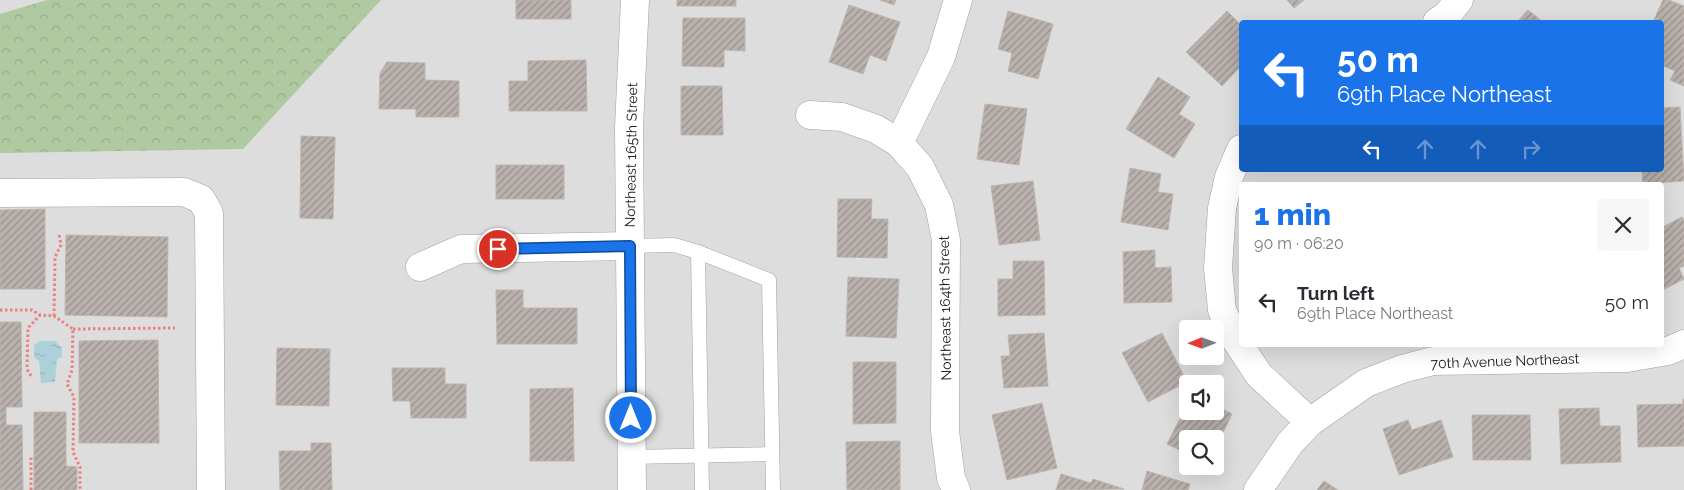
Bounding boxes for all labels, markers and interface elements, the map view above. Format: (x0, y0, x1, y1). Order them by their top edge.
text: 50 m (1337, 39, 1419, 80)
icon: left (1254, 40, 1319, 105)
text: 69th Place Northeast (1337, 81, 1552, 107)
street label: Northeast 165th Street (622, 82, 640, 228)
icon: left (1358, 135, 1386, 163)
icon: ahead (1411, 135, 1439, 163)
icon: ahead (1464, 135, 1492, 163)
icon: right (1517, 135, 1545, 163)
text: 1 min (1254, 197, 1331, 232)
button: close (1597, 199, 1649, 251)
pin (477, 228, 519, 270)
text: 90 m · 06:20 (1254, 234, 1344, 253)
icon: arrive (484, 235, 512, 263)
street label: Northeast 164th Street (936, 235, 954, 381)
text: Turn left (1297, 282, 1374, 304)
icon: left (1254, 288, 1282, 316)
text: 50 m (1605, 291, 1649, 313)
text: 69th Place Northeast (1297, 304, 1453, 323)
north arrow (1179, 320, 1224, 365)
map controls (1179, 320, 1224, 475)
street label: 70th Avenue Northeast (1430, 350, 1580, 372)
button: sound (1179, 375, 1224, 420)
position arrow (604, 391, 656, 443)
button: search (1179, 430, 1224, 475)

